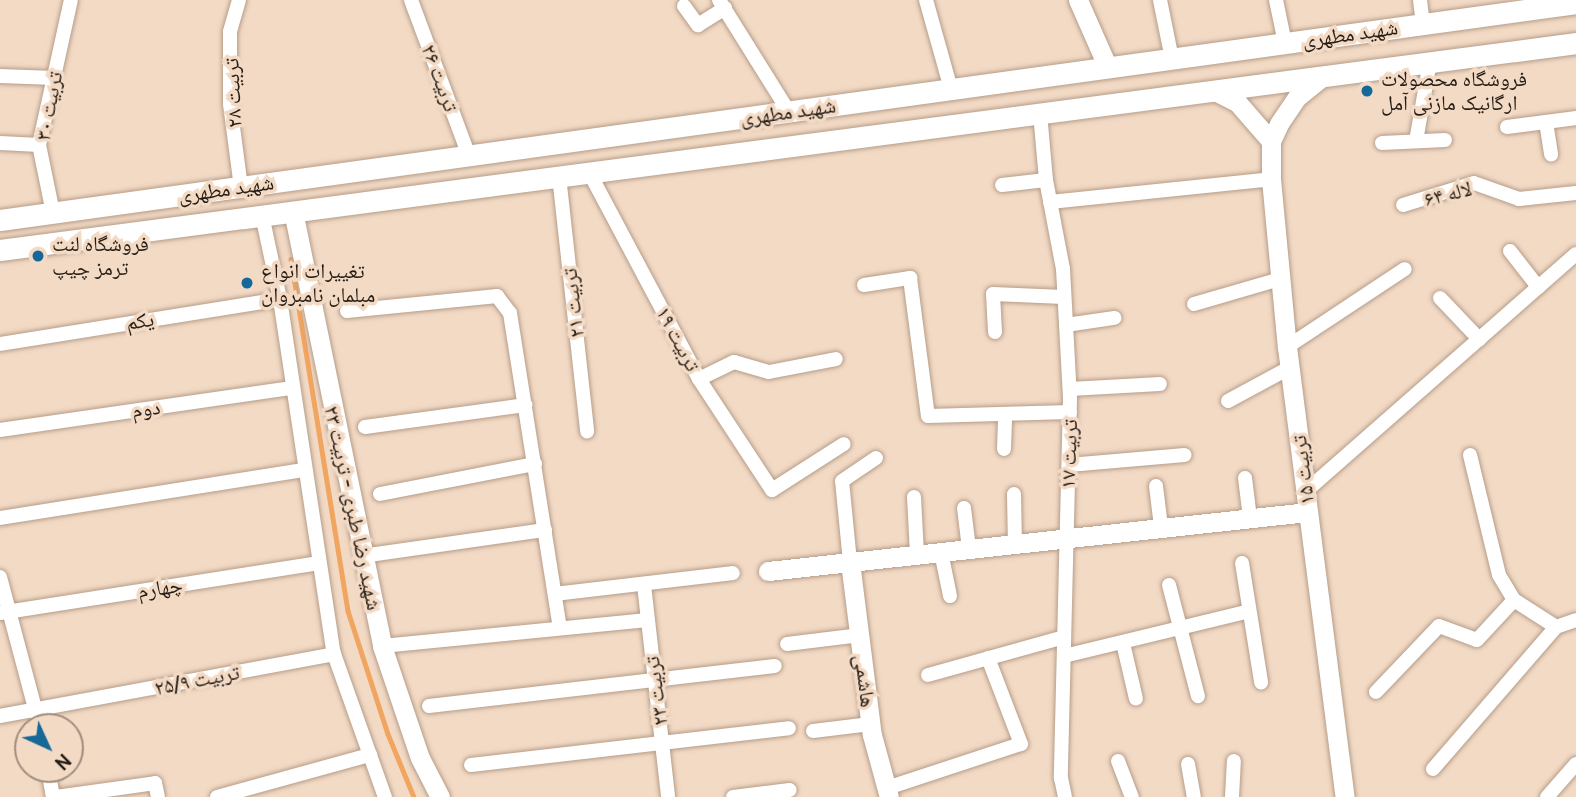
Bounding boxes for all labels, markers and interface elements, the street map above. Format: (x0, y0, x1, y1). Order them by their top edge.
street label: شهید مطهری (1301, 15, 1399, 53)
street label: تربیت ۲۶ (416, 41, 464, 115)
street label: تربیت ۲۸ (219, 58, 247, 128)
place label: فروشگاه محصولات ارگانیک مازنی آمل (1381, 66, 1527, 116)
street label: تربیت ۳۰ (30, 69, 68, 143)
marker: فروشگاه محصولات ارگانیک مازنی آمل (1359, 83, 1375, 99)
street label: شهید مطهری (739, 93, 837, 131)
street label: شهید مطهری (177, 170, 275, 208)
street label: لاله ۶۴ (1421, 176, 1475, 212)
place label: فروشگاه لنت ترمز چیپ (52, 231, 149, 281)
marker: فروشگاه لنت ترمز چیپ (30, 248, 46, 264)
place label: تغییرات انواع مبلمان نامبروان (261, 258, 375, 308)
street label: تربیت ۲۱ (557, 267, 589, 339)
marker: تغییرات انواع مبلمان نامبروان (239, 275, 255, 291)
street label: تربیت ۱۹ (650, 302, 706, 376)
street label: یکم (124, 306, 156, 336)
street label: دوم (130, 395, 162, 423)
street label: شهید رضا طبری - تربیت ۲۳ (319, 404, 387, 612)
street label: تربیت ۱۷ (1055, 419, 1083, 489)
street label: تربیت ۱۵ (1286, 434, 1320, 506)
street label: چهارم (136, 572, 184, 604)
street label: هاشمی (849, 653, 881, 709)
street label: تربیت ۲۳ (639, 655, 673, 727)
street label: تربیت ۲۵/۹ (152, 659, 242, 701)
north arrow (14, 713, 84, 783)
text: N (50, 749, 76, 775)

